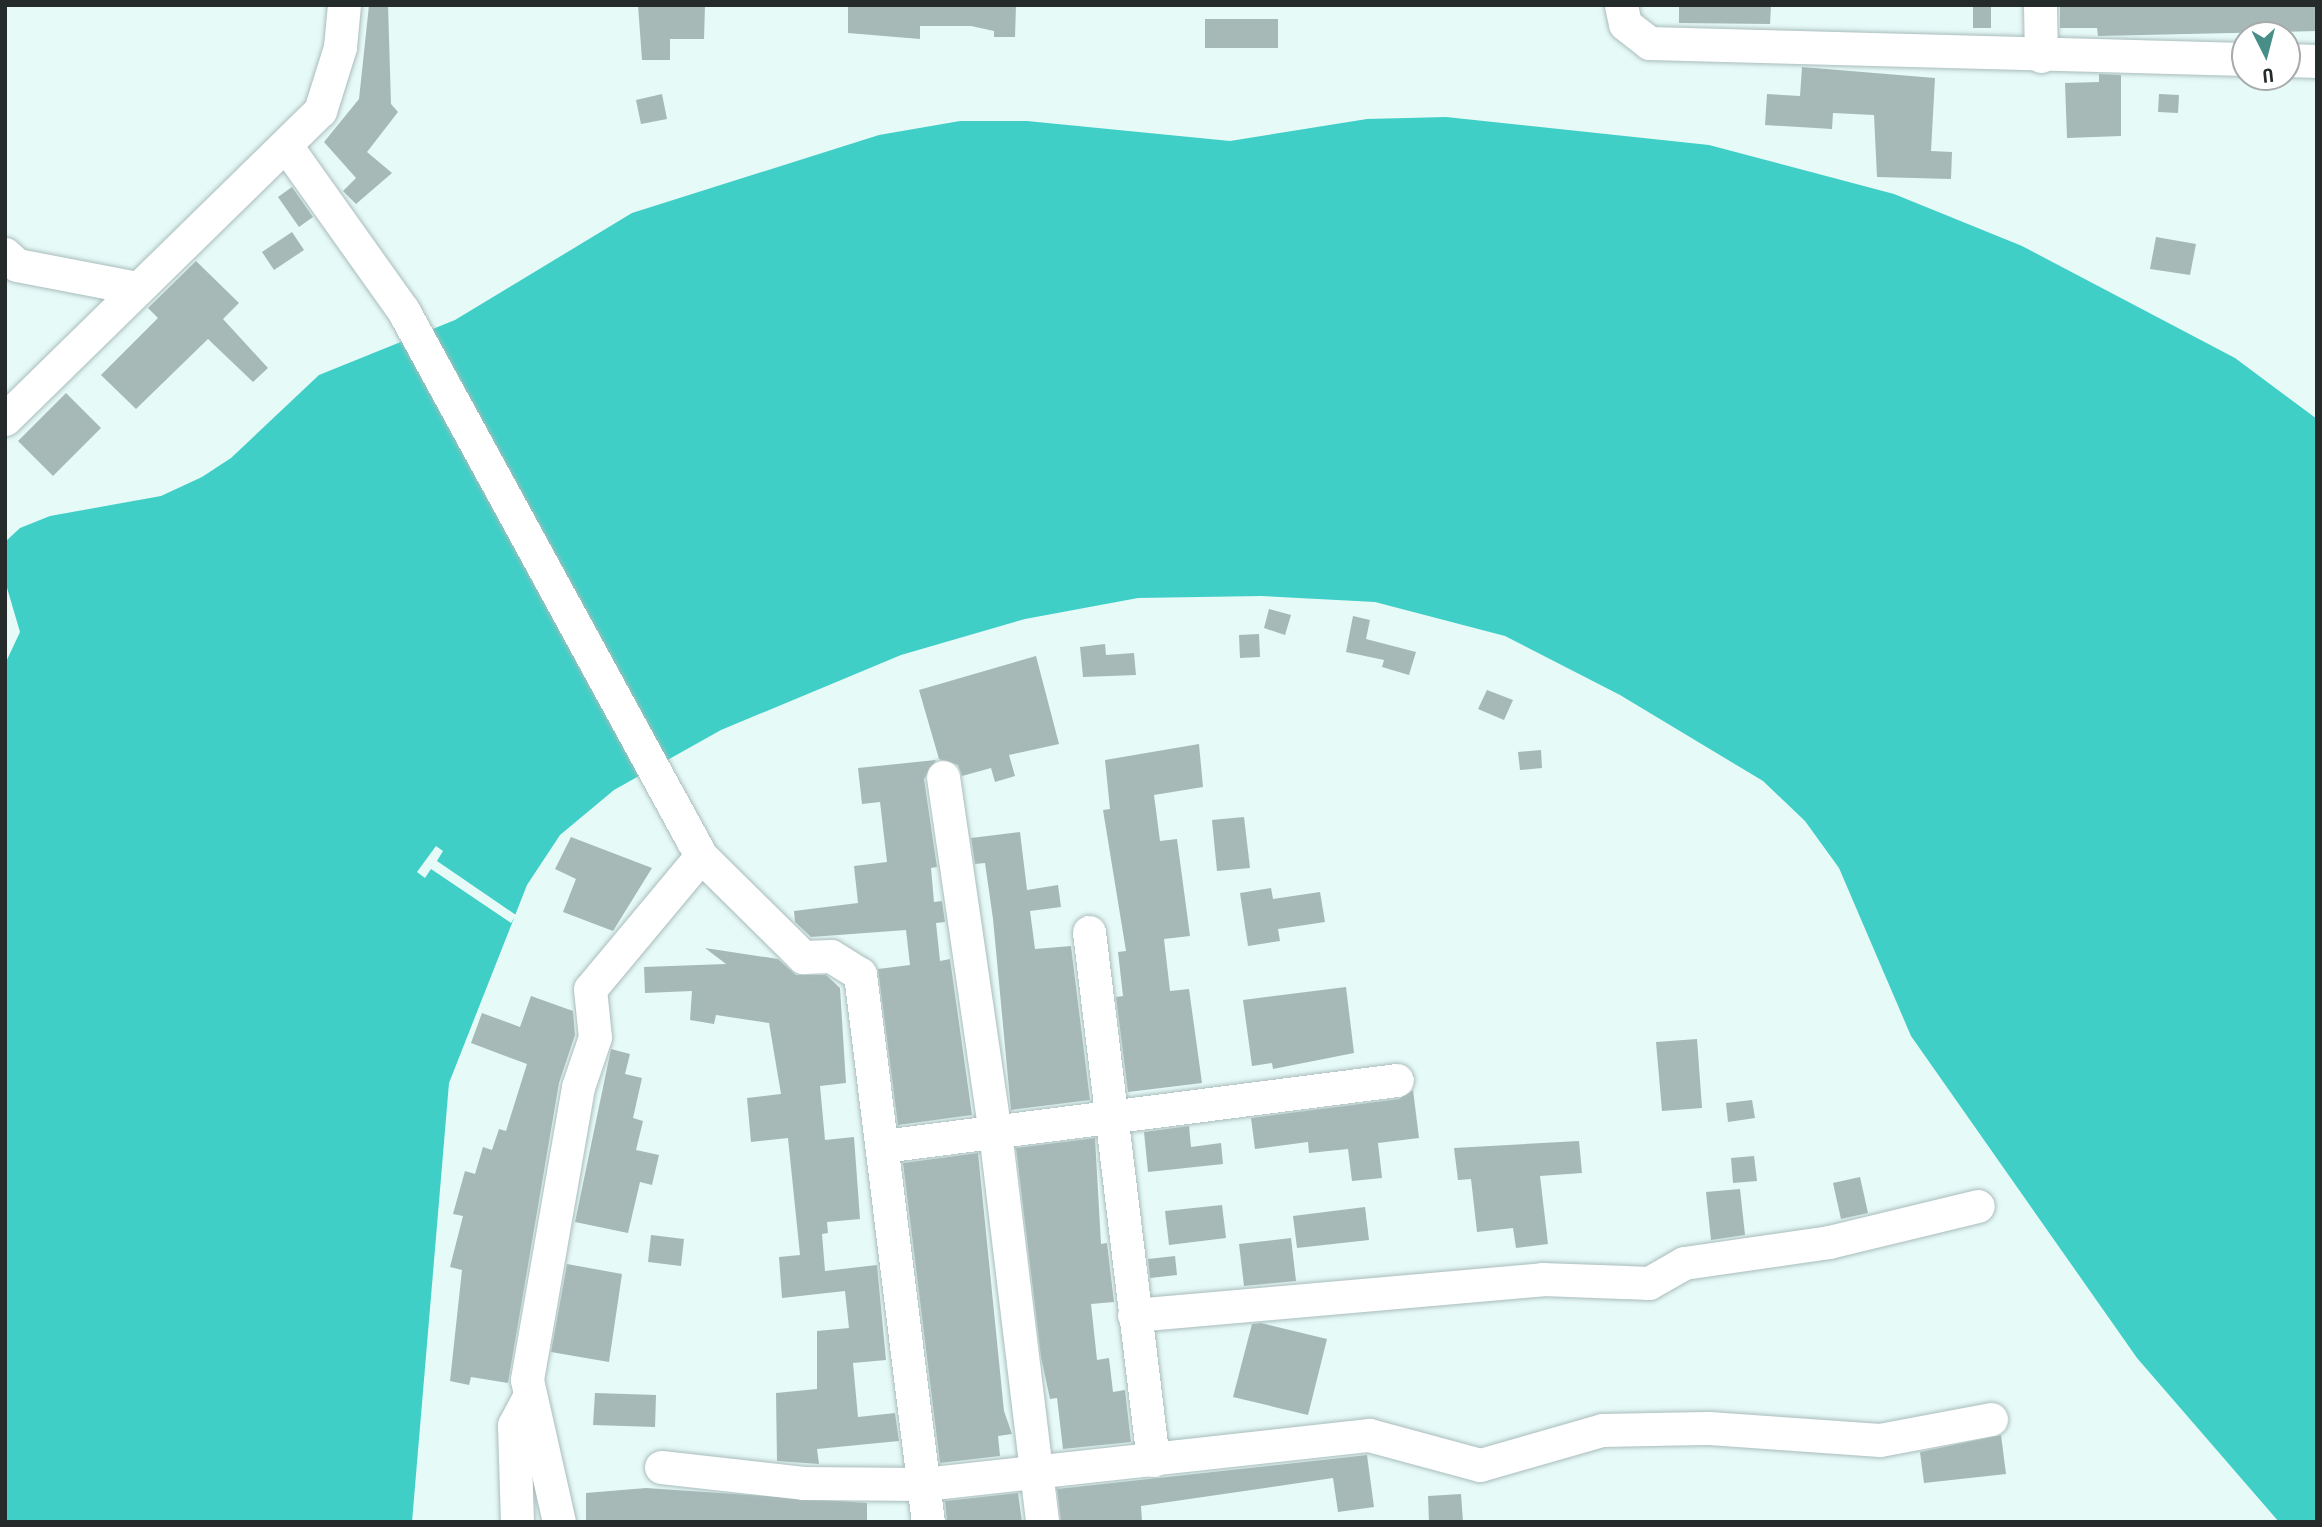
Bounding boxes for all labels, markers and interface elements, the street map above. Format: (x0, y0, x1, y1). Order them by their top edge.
north arrow (2231, 21, 2301, 91)
text: U (2261, 63, 2275, 87)

